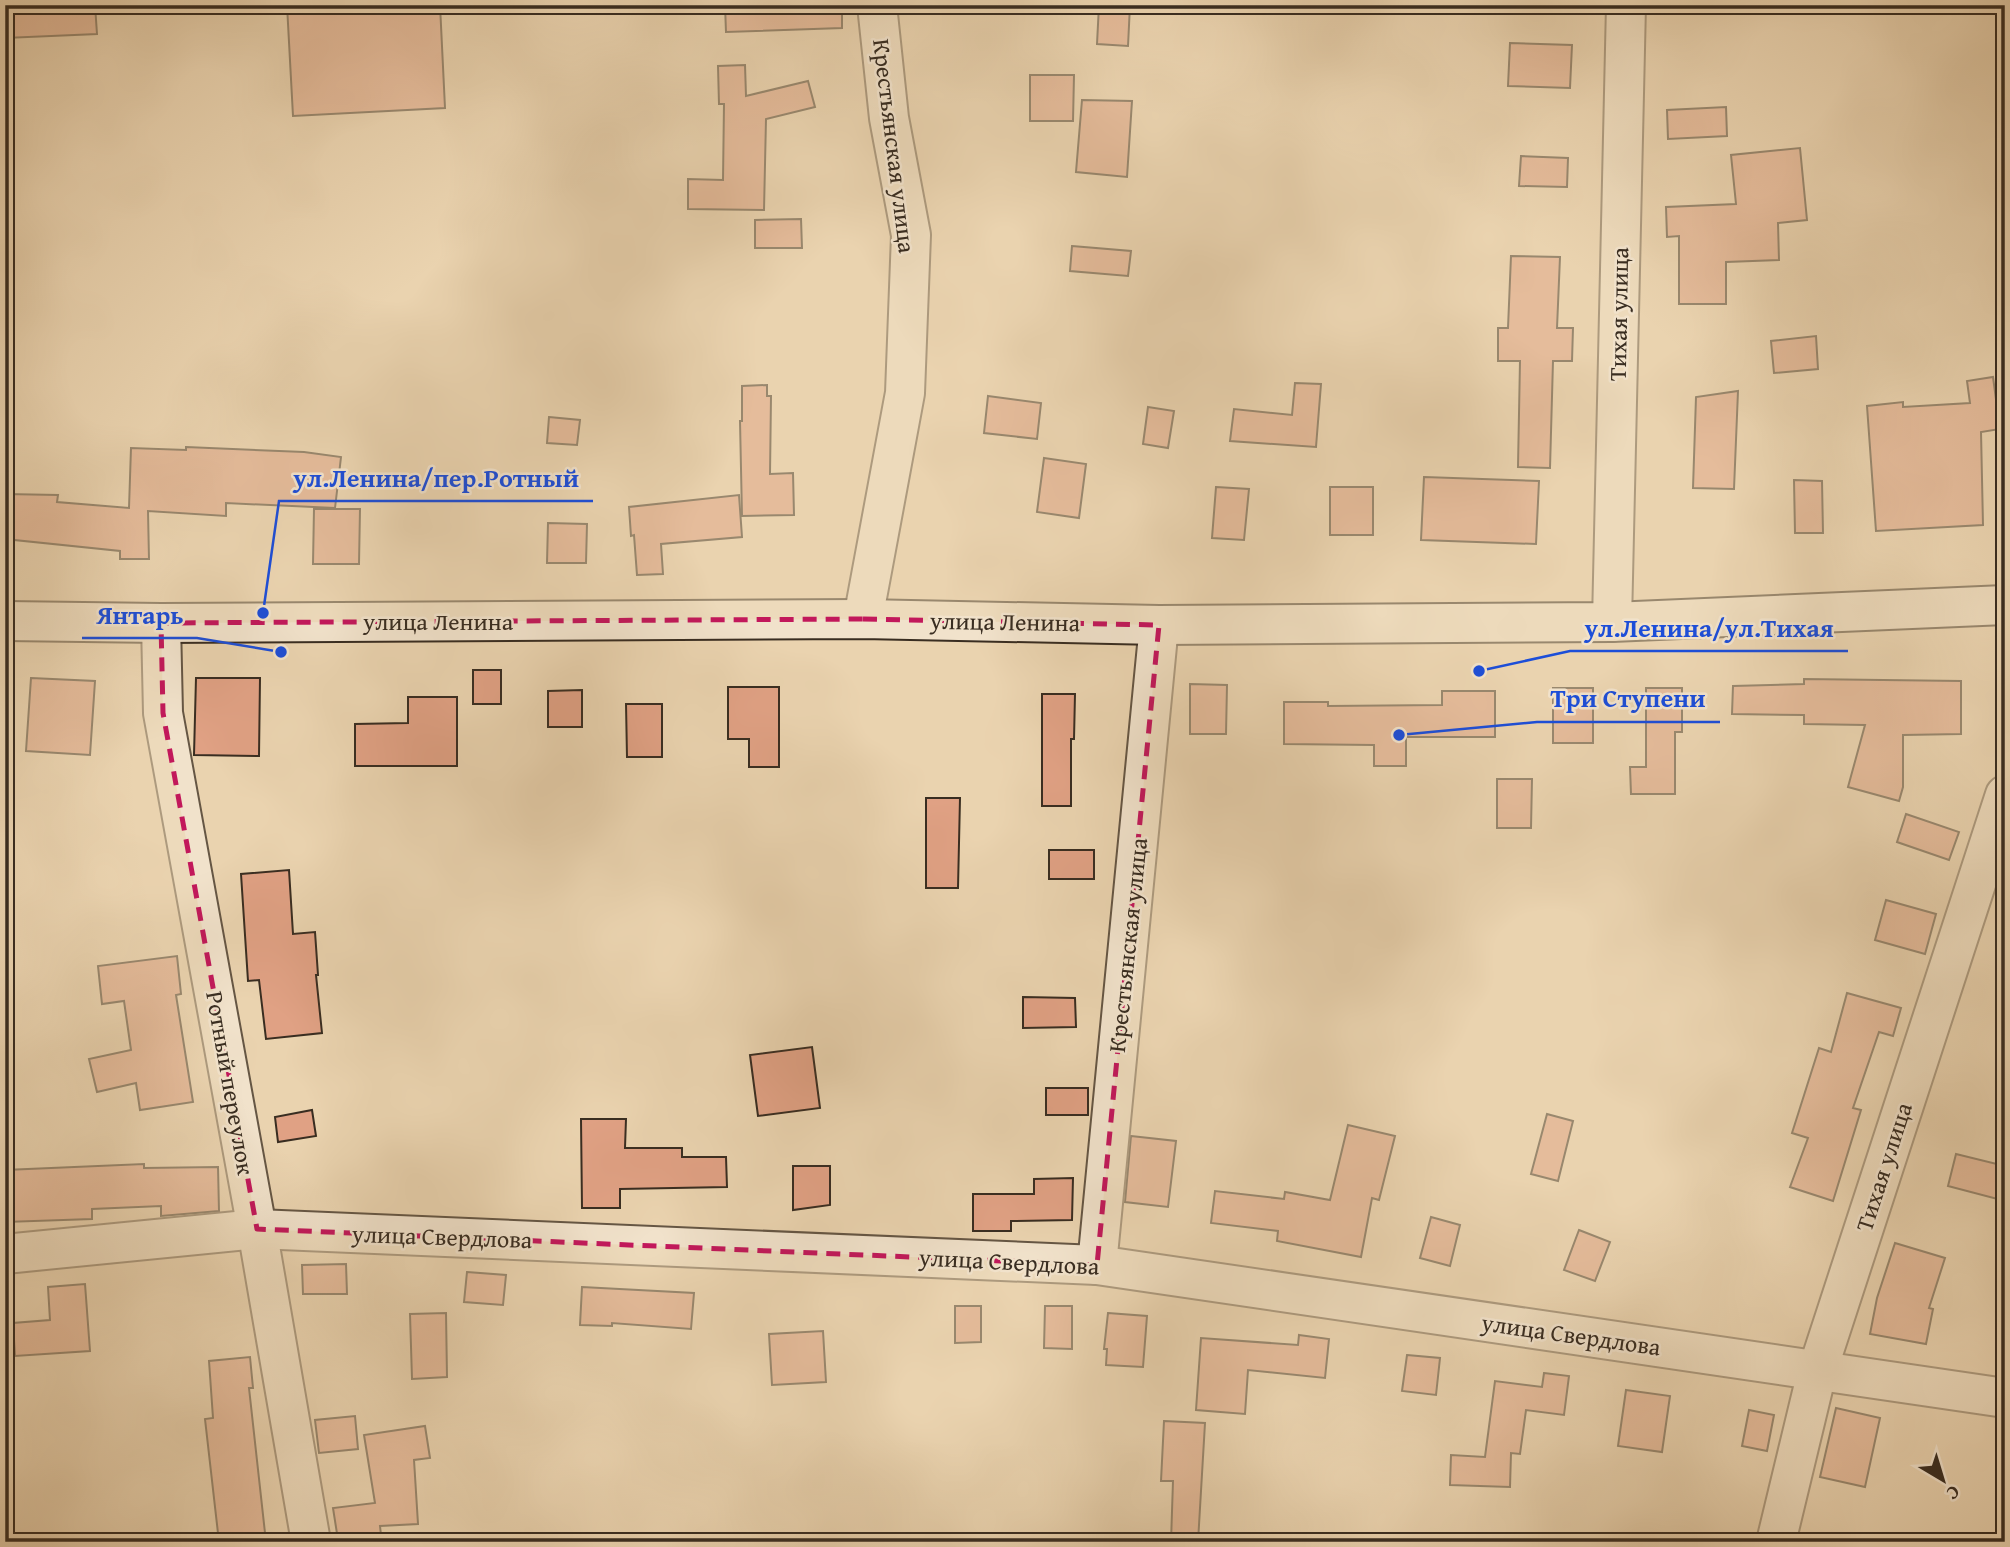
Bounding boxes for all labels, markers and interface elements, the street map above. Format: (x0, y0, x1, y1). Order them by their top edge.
street label: Крестьянская улица (864, 37, 925, 256)
street label: Тихая улица (1600, 246, 1637, 381)
callout: ул.Ленина/пер.Ротный (279, 454, 593, 501)
text: ул.Ленина/пер.Ротный (292, 458, 579, 497)
callout: Янтарь (82, 591, 197, 638)
text: Янтарь (95, 595, 184, 634)
street label: улица Ленина (929, 603, 1081, 640)
street label: улица Ленина (362, 604, 514, 639)
callout: ул.Ленина/ул.Тихая (1570, 604, 1848, 651)
text: ул.Ленина/ул.Тихая (1583, 608, 1834, 647)
callout: Три Ступени (1537, 675, 1720, 722)
text: Три Ступени (1551, 678, 1705, 717)
street label: Крестьянская улица (1099, 835, 1156, 1054)
street label: Ротный переулок (197, 988, 264, 1178)
street label: Тихая улица (1846, 1097, 1921, 1236)
street label: улица Свердлова (350, 1216, 533, 1257)
street label: улица Свердлова (917, 1239, 1101, 1284)
street label: улица Свердлова (1478, 1304, 1664, 1364)
north arrow (1909, 1446, 1979, 1516)
text: С (1940, 1479, 1966, 1508)

